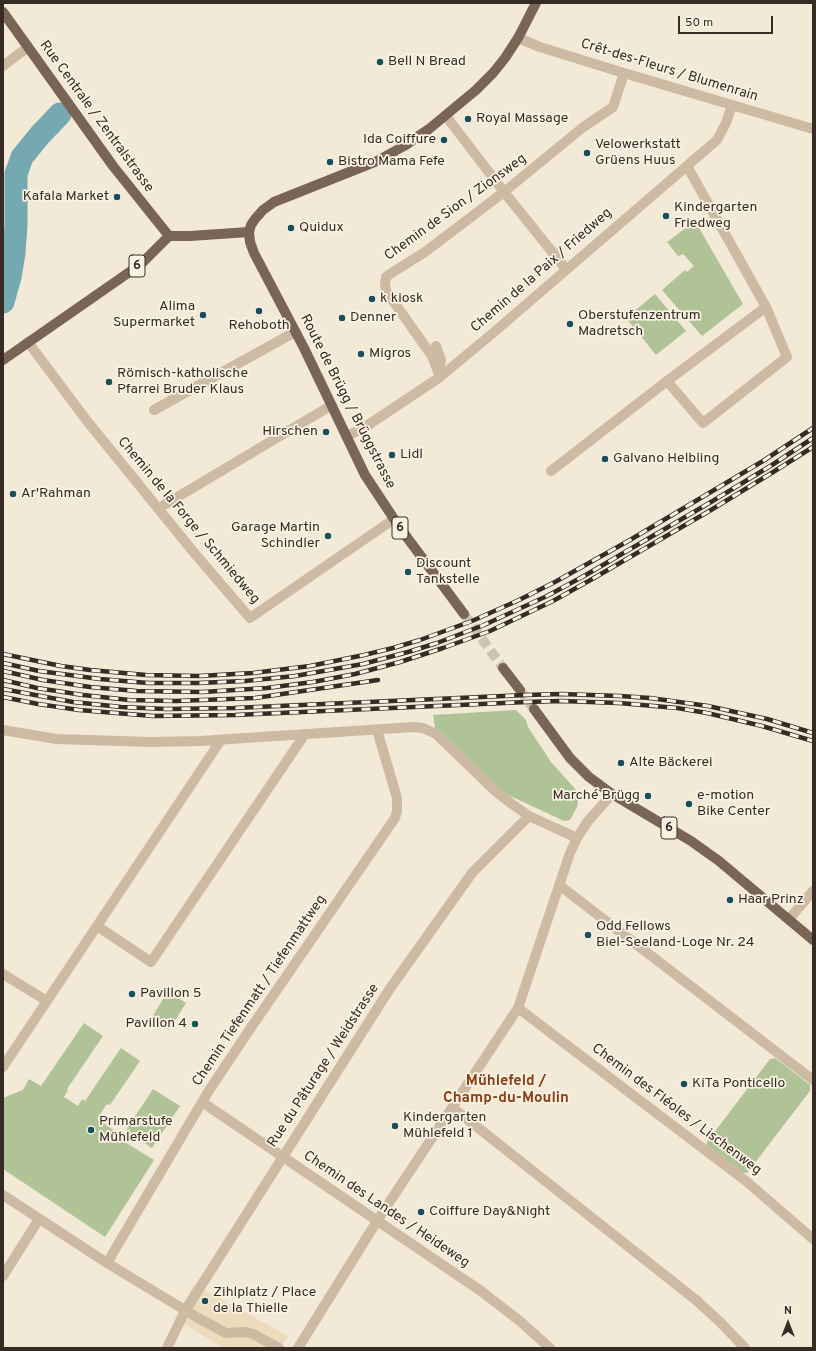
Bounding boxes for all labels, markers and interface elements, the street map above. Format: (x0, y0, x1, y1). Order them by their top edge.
scale bar (680, 8, 775, 34)
text: 50 m (685, 15, 713, 31)
street label: Crêt-des-Fleurs / Blumenrain (578, 36, 760, 106)
street label: Rue Centrale / Zentralstrasse (35, 38, 157, 196)
place label: Bell N Bread (388, 54, 466, 70)
marker: Bell N Bread (375, 57, 385, 67)
place label: Royal Massage (476, 111, 568, 127)
marker: Royal Massage (463, 114, 473, 124)
place label: Ida Coiffure (363, 132, 436, 148)
marker: Ida Coiffure (439, 135, 449, 145)
place label: Velowerkstatt Grüens Huus (595, 137, 681, 170)
marker: Velowerkstatt Grüens Huus (582, 148, 592, 158)
street label: Chemin de Sion / Zionsweg (382, 151, 530, 265)
place label: Bistro Mama Fefe (338, 154, 445, 170)
marker: Bistro Mama Fefe (325, 157, 335, 167)
place label: Kafala Market (23, 189, 109, 205)
marker: Kafala Market (112, 192, 122, 202)
place label: Kindergarten Friedweg (674, 200, 757, 232)
street label: Chemin de la Paix / Friedweg (468, 205, 616, 337)
marker: Kindergarten Friedweg (661, 211, 671, 221)
place label: Quidux (299, 220, 344, 236)
marker: Quidux (286, 223, 296, 233)
road number: 6 (129, 255, 145, 277)
place label: k kiosk (380, 291, 423, 307)
marker: k kiosk (367, 294, 377, 304)
place label: Alima Supermarket (113, 299, 195, 332)
marker: Rehoboth (254, 306, 264, 316)
place label: Oberstufenzentrum Madretsch (578, 308, 701, 340)
marker: Alima Supermarket (198, 310, 208, 320)
place label: Denner (350, 310, 396, 326)
street label: Route de Brügg / Brüggstrasse (296, 312, 398, 492)
marker: Denner (337, 313, 347, 323)
place label: Rehoboth (228, 318, 290, 334)
marker: Oberstufenzentrum Madretsch (565, 319, 575, 329)
place label: Migros (369, 346, 411, 362)
marker: Migros (356, 349, 366, 359)
place label: Römisch-katholische Pfarrei Bruder Klaus (117, 366, 248, 398)
marker: Römisch-katholische Pfarrei Bruder Klaus (104, 377, 114, 387)
place label: Hirschen (262, 424, 318, 440)
marker: Hirschen (321, 427, 331, 437)
street label: Chemin de la Forge / Schmiedweg (113, 434, 263, 608)
place label: Lidl (400, 447, 423, 463)
marker: Lidl (387, 450, 397, 460)
place label: Galvano Helbling (613, 451, 719, 467)
marker: Galvano Helbling (600, 454, 610, 464)
place label: Ar'Rahman (21, 486, 91, 502)
marker: Ar'Rahman (8, 489, 18, 499)
road number: 6 (392, 517, 408, 539)
place label: Garage Martin Schindler (231, 520, 320, 552)
marker: Garage Martin Schindler (323, 531, 333, 541)
place label: Discount Tankstelle (416, 556, 480, 588)
marker: Discount Tankstelle (403, 567, 413, 577)
place label: Alte Bäckerei (629, 755, 713, 771)
marker: Alte Bäckerei (616, 758, 626, 768)
place label: Marché Brügg (552, 788, 640, 804)
place label: e-motion Bike Center (697, 788, 770, 820)
marker: Marché Brügg (643, 791, 653, 801)
marker: e-motion Bike Center (684, 799, 694, 809)
road number: 6 (661, 817, 677, 839)
street label: Chemin Tiefenmatt / Tiefenmattweg (190, 892, 330, 1090)
place label: Haar Prinz (738, 892, 804, 908)
marker: Haar Prinz (725, 895, 735, 905)
place label: Odd Fellows Biel-Seeland-Loge Nr. 24 (596, 919, 754, 952)
marker: Odd Fellows Biel-Seeland-Loge Nr. 24 (583, 930, 593, 940)
street label: Rue du Pâturage / Weidstrasse (265, 981, 383, 1151)
place label: Pavillon 5 (140, 986, 202, 1002)
marker: Pavillon 5 (127, 989, 137, 999)
place label: Pavillon 4 (125, 1016, 187, 1032)
marker: Pavillon 4 (190, 1019, 200, 1029)
street label: Chemin des Fléoles / Lischenweg (588, 1041, 764, 1179)
district label: Mühlefeld / Champ-du-Moulin (443, 1073, 569, 1108)
place label: KiTa Ponticello (692, 1076, 785, 1092)
marker: KiTa Ponticello (679, 1079, 689, 1089)
place label: Kindergarten Mühlefeld 1 (403, 1110, 486, 1142)
place label: Primarstufe Mühlefeld (99, 1114, 173, 1146)
marker: Kindergarten Mühlefeld 1 (390, 1121, 400, 1131)
marker: Primarstufe Mühlefeld (86, 1125, 96, 1135)
street label: Chemin des Landes / Heideweg (300, 1148, 472, 1272)
place label: Coiffure Day&Night (429, 1204, 550, 1220)
marker: Coiffure Day&Night (416, 1207, 426, 1217)
place label: Zihlplatz / Place de la Thielle (213, 1285, 316, 1318)
marker: Zihlplatz / Place de la Thielle (200, 1296, 210, 1306)
north arrow (768, 1303, 808, 1343)
text: N (784, 1304, 792, 1318)

